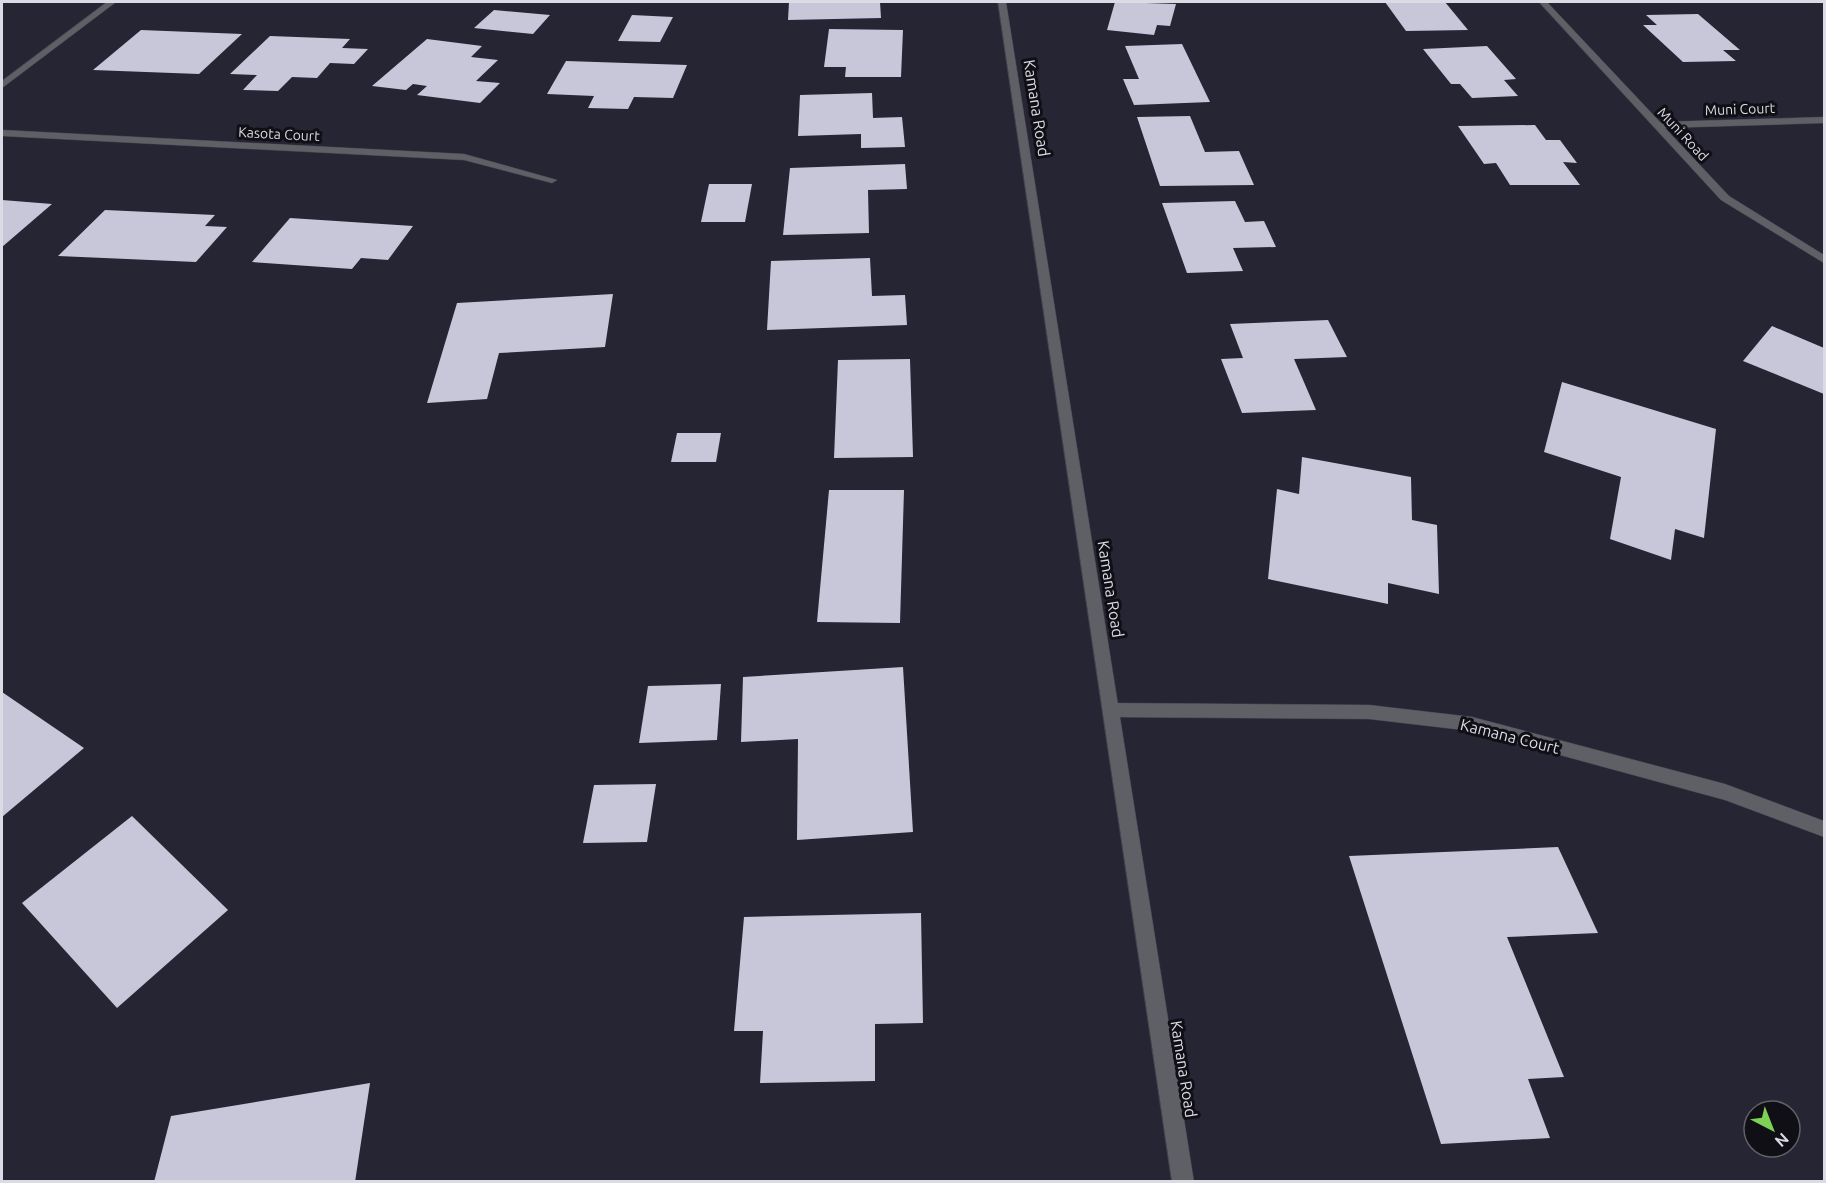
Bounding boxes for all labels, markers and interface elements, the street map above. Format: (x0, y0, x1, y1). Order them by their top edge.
street label: Kamana Road (1020, 58, 1054, 158)
street label: Muni Court (1705, 100, 1776, 118)
street label: Muni Road (1654, 104, 1712, 164)
street label: Kasota Court (238, 124, 321, 144)
street label: Kamana Road (1094, 539, 1128, 639)
street label: Kamana Court (1459, 715, 1562, 757)
street label: Kamana Road (1167, 1019, 1201, 1119)
north arrow (1742, 1099, 1802, 1159)
text: N (1772, 1129, 1792, 1151)

